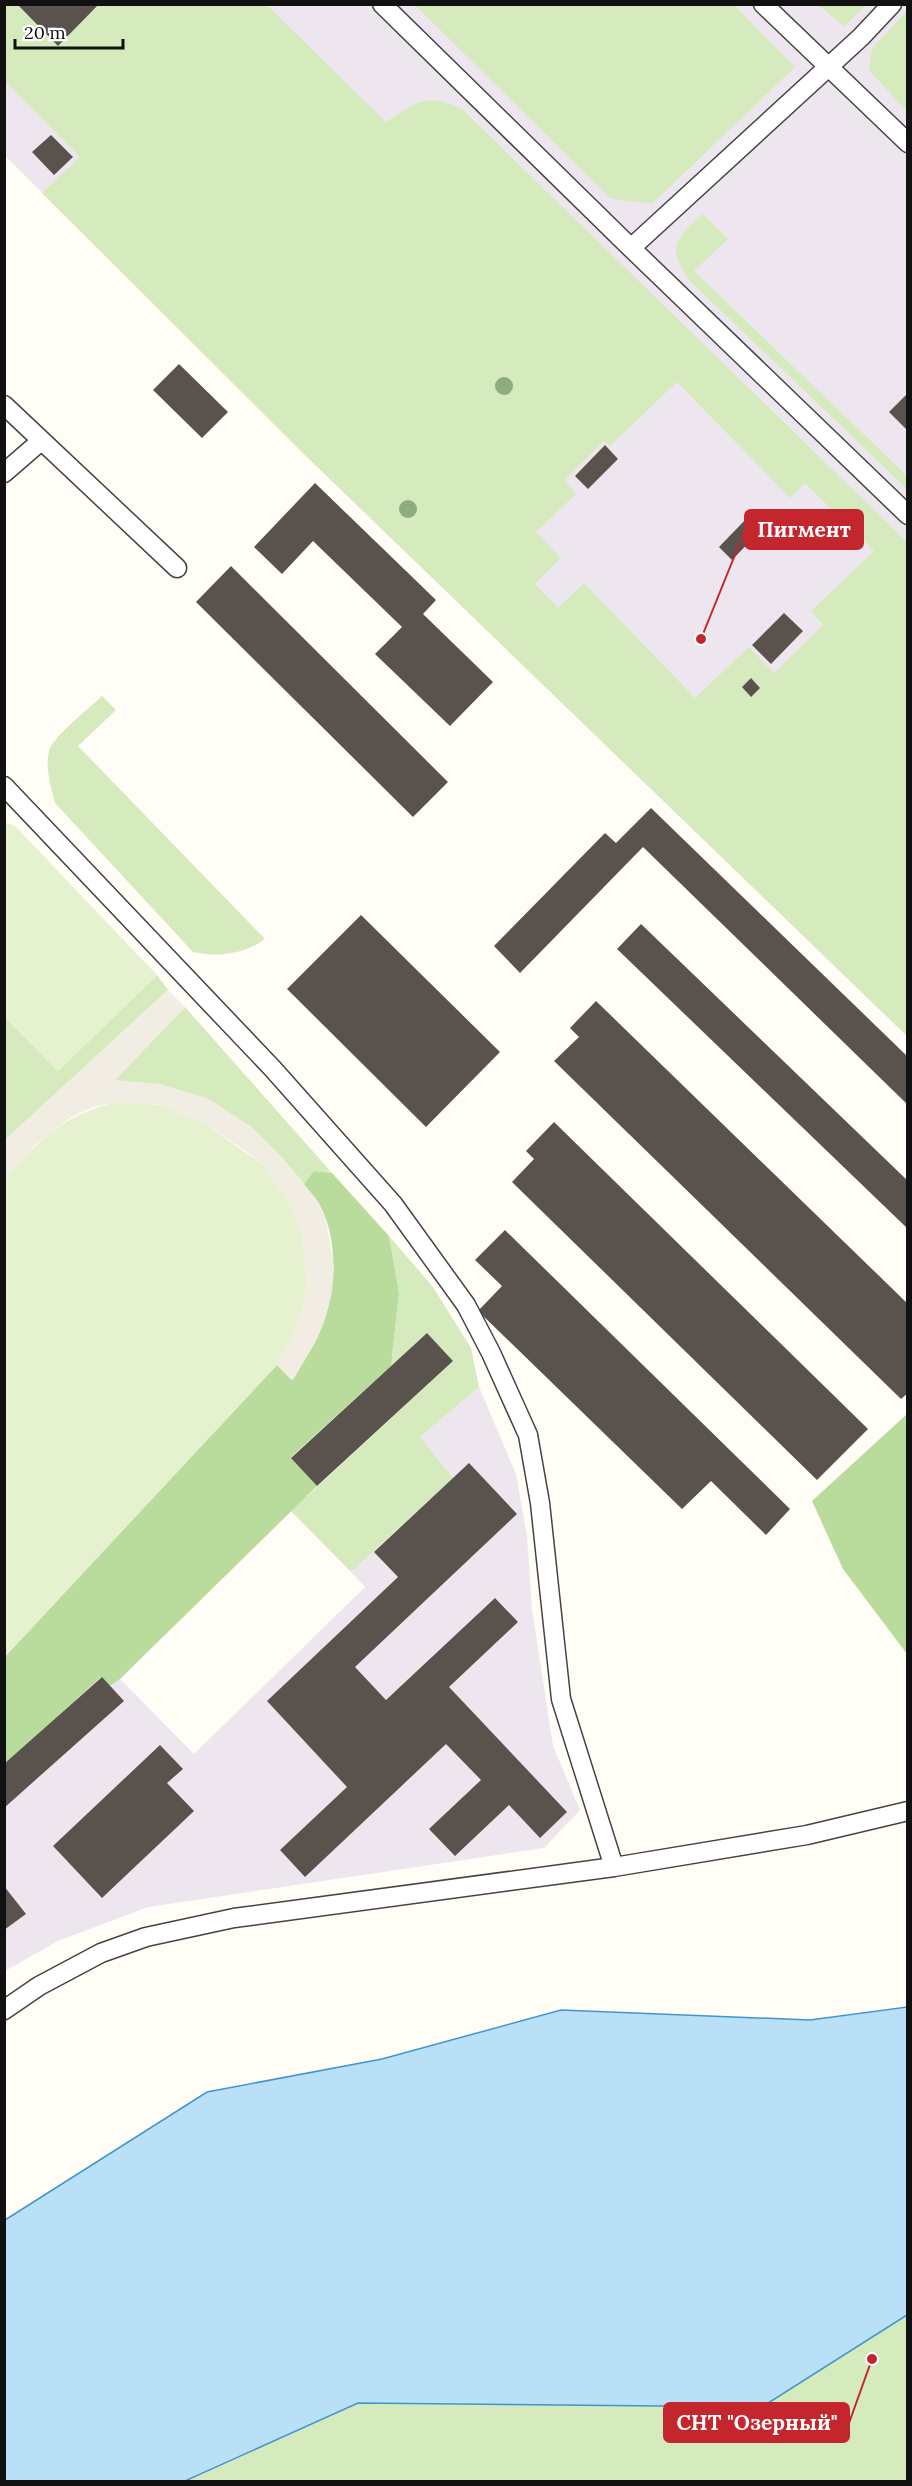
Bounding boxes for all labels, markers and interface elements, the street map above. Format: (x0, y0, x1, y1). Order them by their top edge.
scale bar (15, 12, 123, 50)
text: 20 m (24, 21, 66, 44)
callout: Пигмент (745, 510, 863, 549)
text: Пигмент (757, 516, 851, 543)
callout: СНТ "Озерный" (664, 2403, 849, 2442)
text: СНТ "Озерный" (676, 2409, 838, 2436)

